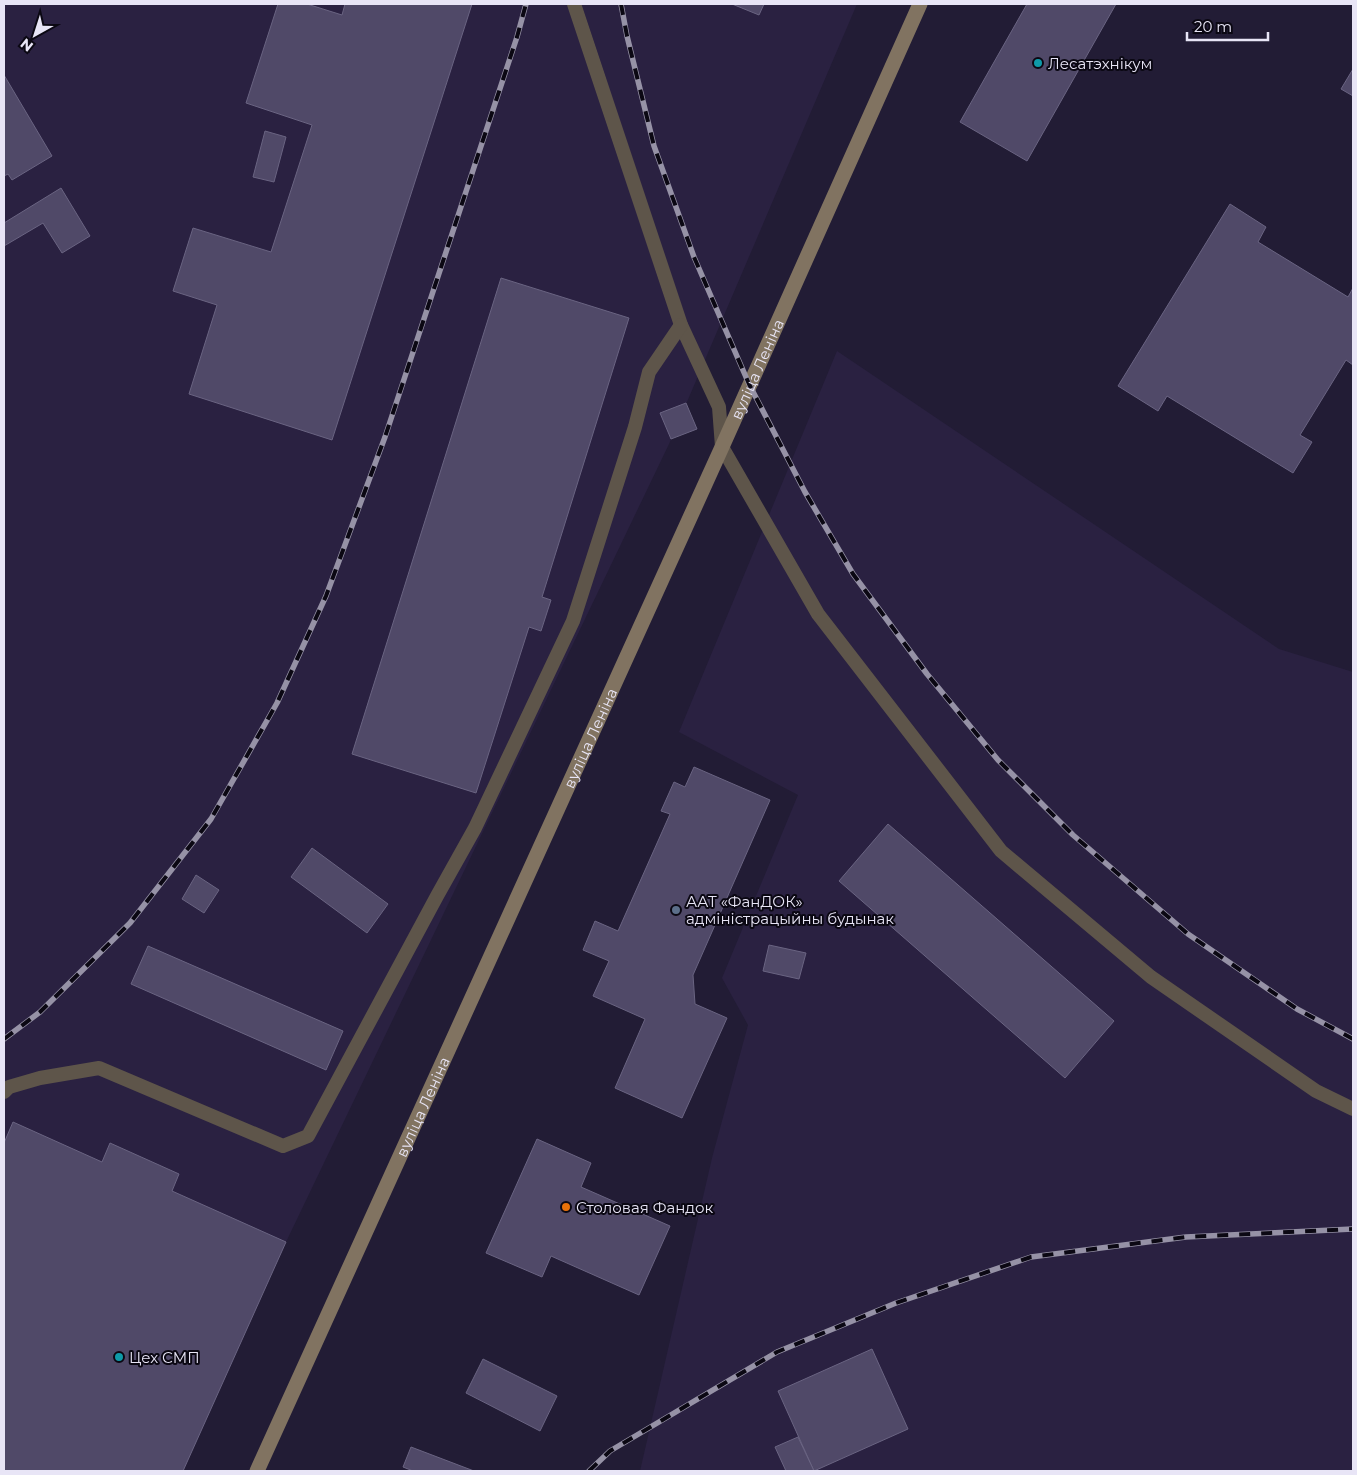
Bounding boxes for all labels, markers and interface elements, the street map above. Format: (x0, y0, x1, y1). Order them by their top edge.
north arrow (10, 10, 60, 60)
scale bar (1187, 10, 1268, 42)
text: 20 m (1194, 17, 1232, 36)
text: N (17, 35, 37, 56)
place label: Лесатэхнікум (1048, 54, 1152, 73)
marker: Лесатэхнікум (1032, 57, 1044, 69)
street label: вуліца Леніна (726, 316, 788, 422)
street label: вуліца Леніна (559, 685, 621, 791)
place label: ААТ «ФанДОК» адміністрацыйны будынак (686, 892, 894, 928)
marker: ААТ «ФанДОК» адміністрацыйны будынак (670, 904, 682, 916)
street label: вуліца Леніна (391, 1054, 453, 1160)
place label: Столовая Фандок (576, 1198, 714, 1217)
marker: Столовая Фандок (560, 1201, 572, 1213)
place label: Цех СМП (129, 1348, 200, 1367)
marker: Цех СМП (113, 1351, 125, 1363)

